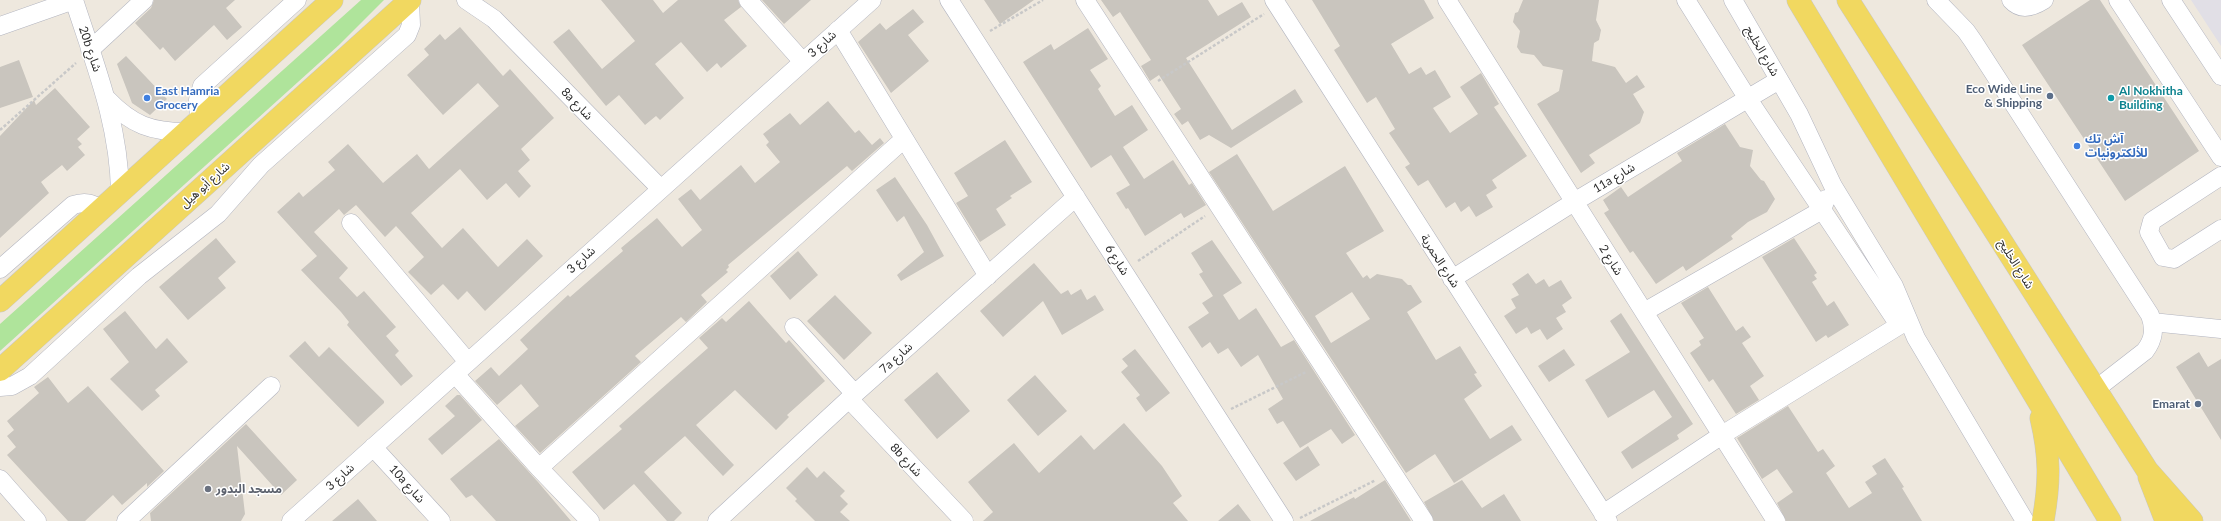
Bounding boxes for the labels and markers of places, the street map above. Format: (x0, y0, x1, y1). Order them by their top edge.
place label: Eco Wide Line & Shipping (1966, 82, 2042, 110)
place label: East Hamria Grocery (155, 84, 219, 112)
place label: Al Nokhitha Building (2119, 84, 2183, 112)
marker: Eco Wide Line & Shipping (2045, 91, 2055, 101)
marker: East Hamria Grocery (142, 93, 152, 103)
marker: Al Nokhitha Building (2106, 93, 2116, 103)
place label: آش تك للألكترونيات (2085, 132, 2147, 160)
marker: آش تك للألكترونيات (2072, 141, 2082, 151)
place label: Emarat (2152, 397, 2190, 411)
marker: Emarat (2193, 399, 2203, 409)
place label: مسجد البدور (216, 482, 282, 496)
marker: مسجد البدور (203, 484, 213, 494)

